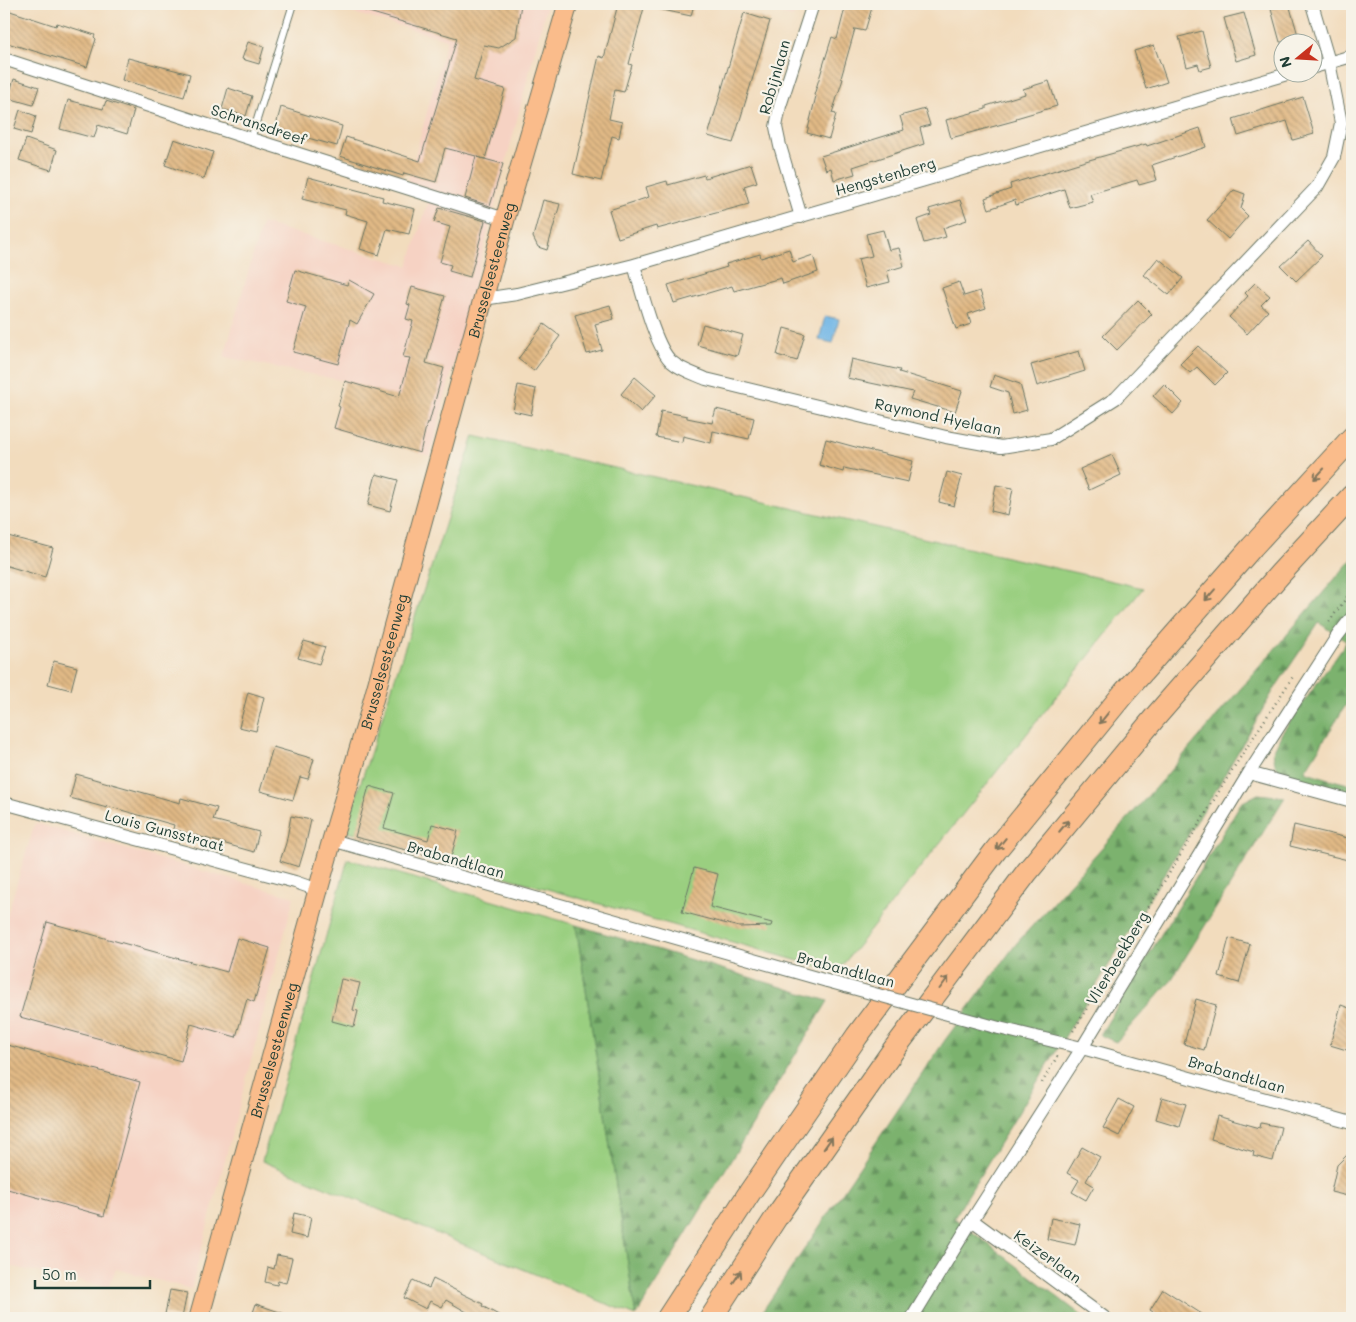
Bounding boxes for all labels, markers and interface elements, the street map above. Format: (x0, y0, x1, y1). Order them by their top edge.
north arrow (1274, 32, 1324, 82)
street label: Robijnlaan (754, 37, 794, 117)
text: N (1274, 54, 1296, 70)
street label: Schransdreef (209, 99, 311, 149)
street label: Hengstenberg (832, 152, 938, 200)
street label: Brusselsesteenweg (463, 200, 519, 340)
street label: Raymond Hyelaan (873, 393, 1003, 439)
one-way arrow (1313, 468, 1325, 481)
one-way arrow (1205, 588, 1216, 601)
street label: Brusselsesteenweg (355, 591, 412, 732)
one-way arrow (1099, 711, 1110, 724)
street label: Louis Gunsstraat (103, 804, 227, 856)
one-way arrow (1059, 820, 1070, 833)
street label: Brabandtlaan (405, 836, 507, 882)
one-way arrow (996, 837, 1007, 850)
street label: Vlierbeekberg (1081, 907, 1153, 1009)
street label: Brabandtlaan (795, 946, 897, 992)
one-way arrow (939, 976, 949, 990)
street label: Brusselsesteenweg (245, 980, 302, 1120)
street label: Brabandtlaan (1186, 1051, 1288, 1097)
one-way arrow (823, 1136, 833, 1150)
street label: Keizerlaan (1010, 1225, 1086, 1287)
scale bar (35, 1257, 150, 1289)
text: 50 m (42, 1264, 77, 1284)
one-way arrow (733, 1271, 743, 1285)

